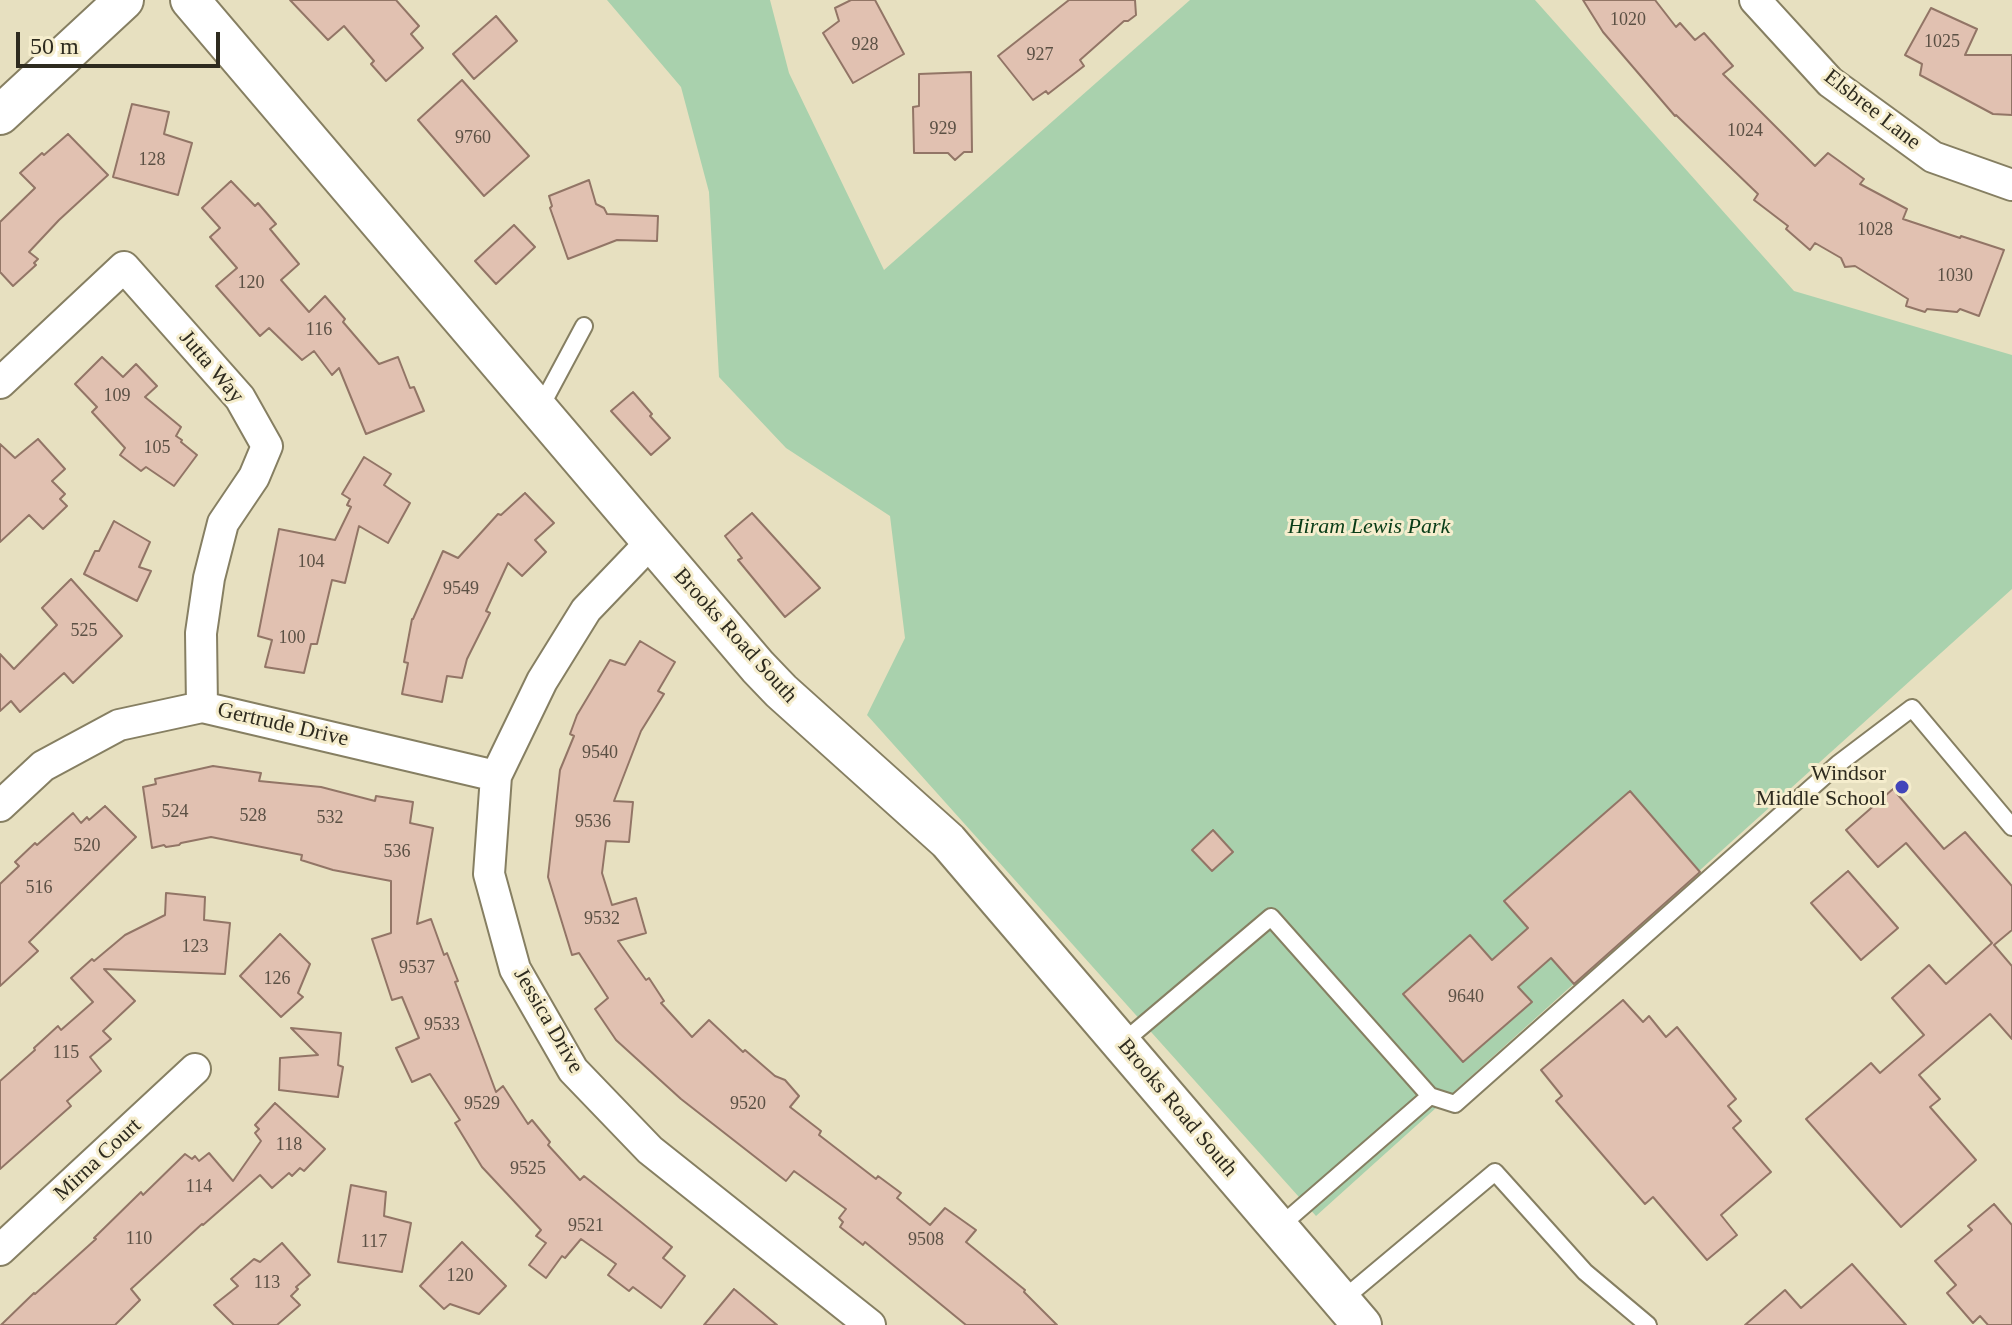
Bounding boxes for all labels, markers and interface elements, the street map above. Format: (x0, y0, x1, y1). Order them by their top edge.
house number: 1020 (1610, 9, 1646, 31)
scale bar (20, 16, 224, 66)
house number: 1025 (1924, 31, 1960, 53)
text: 50 m (30, 33, 79, 59)
house number: 928 (852, 34, 878, 56)
house number: 927 (1026, 44, 1054, 66)
street label: Elsbree Lane (1818, 64, 1926, 156)
house number: 929 (930, 118, 956, 140)
house number: 1024 (1727, 120, 1763, 142)
house number: 9760 (455, 127, 491, 149)
house number: 128 (138, 149, 166, 171)
house number: 1028 (1857, 219, 1893, 241)
house number: 1030 (1937, 265, 1973, 287)
house number: 120 (238, 272, 264, 294)
house number: 116 (306, 319, 332, 341)
street label: Jutta Way (173, 325, 249, 409)
house number: 109 (104, 385, 130, 407)
house number: 105 (144, 437, 170, 459)
park label: Hiram Lewis Park (1288, 514, 1450, 540)
house number: 104 (298, 551, 324, 573)
street label: Brooks Road South (668, 563, 802, 709)
house number: 9549 (443, 578, 479, 600)
house number: 525 (70, 620, 98, 642)
house number: 100 (278, 627, 306, 649)
street label: Gertrude Drive (215, 697, 351, 753)
house number: 9540 (582, 742, 618, 764)
place label: Windsor Middle School (1756, 761, 1886, 812)
marker: Windsor Middle School (1893, 778, 1911, 796)
house number: 524 (162, 801, 188, 823)
house number: 528 (240, 805, 266, 827)
house number: 532 (316, 807, 344, 829)
house number: 9536 (575, 811, 611, 833)
house number: 520 (74, 835, 100, 857)
house number: 536 (384, 841, 410, 863)
house number: 516 (26, 877, 52, 899)
house number: 9532 (584, 908, 620, 930)
house number: 123 (182, 936, 208, 958)
house number: 9537 (399, 957, 435, 979)
street label: Jessica Drive (507, 964, 589, 1078)
house number: 126 (264, 968, 290, 990)
house number: 9640 (1448, 986, 1484, 1008)
house number: 9533 (424, 1014, 460, 1036)
street label: Brooks Road South (1111, 1034, 1243, 1182)
house number: 115 (53, 1042, 79, 1064)
house number: 9529 (464, 1093, 500, 1115)
house number: 9520 (730, 1093, 766, 1115)
street label: Mirna Court (49, 1113, 147, 1207)
house number: 118 (276, 1134, 302, 1156)
house number: 9525 (510, 1158, 546, 1180)
house number: 114 (186, 1176, 212, 1198)
house number: 9521 (568, 1215, 604, 1237)
house number: 110 (126, 1228, 152, 1250)
house number: 9508 (908, 1229, 944, 1251)
house number: 117 (361, 1231, 387, 1253)
house number: 120 (446, 1265, 474, 1287)
house number: 113 (254, 1272, 280, 1294)

